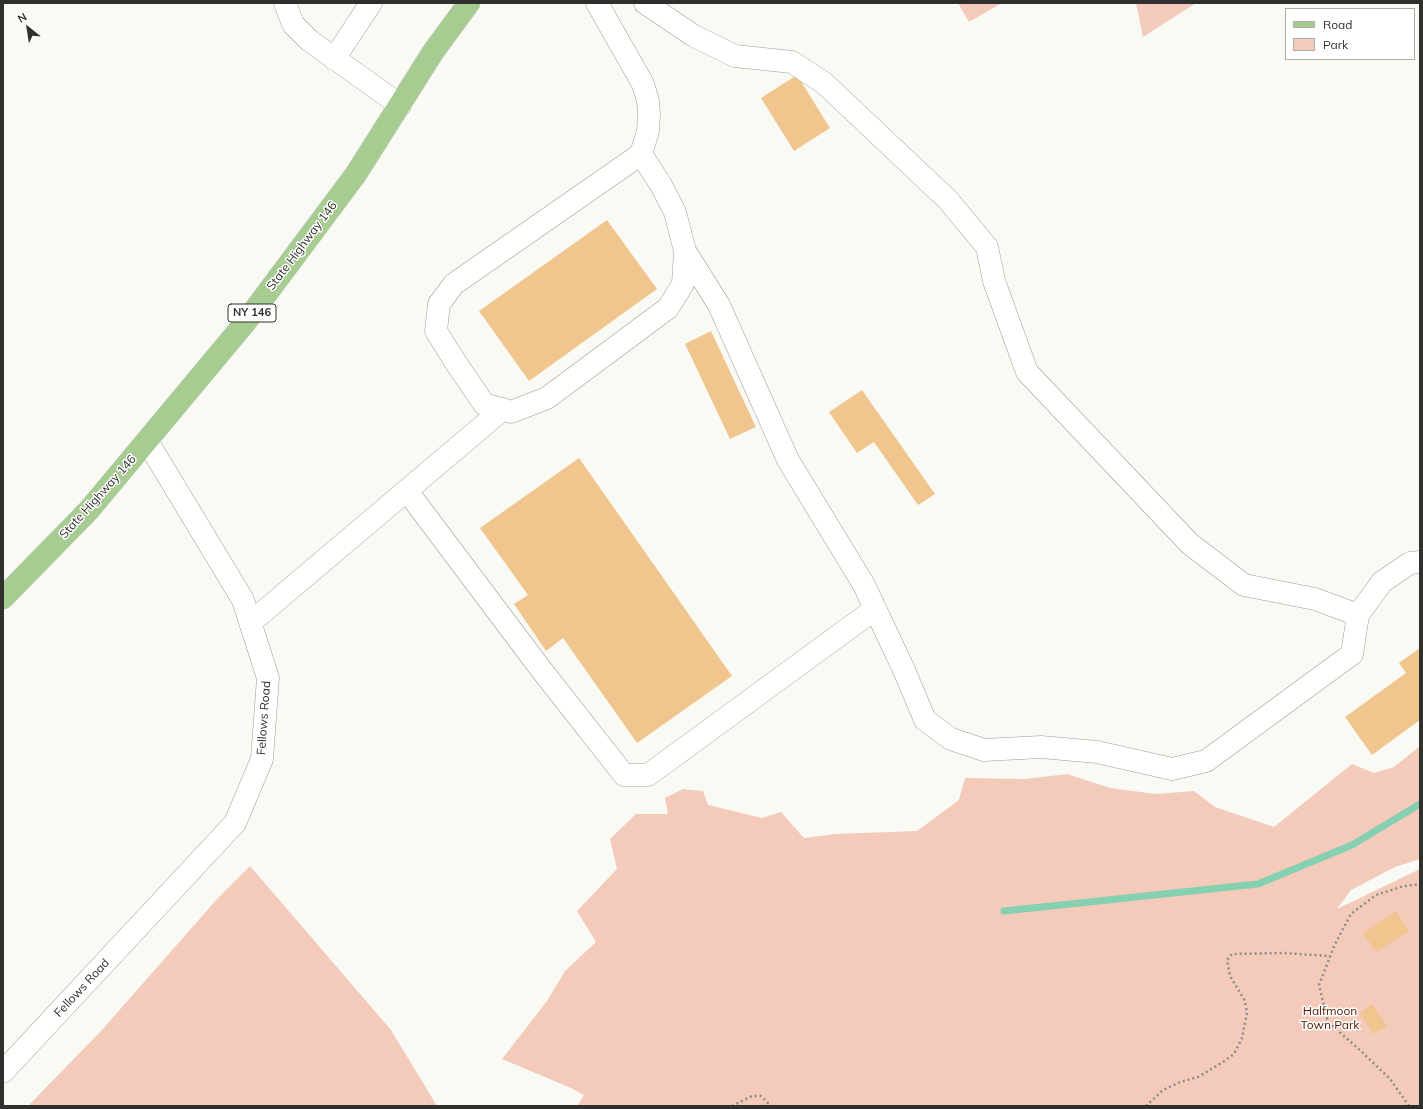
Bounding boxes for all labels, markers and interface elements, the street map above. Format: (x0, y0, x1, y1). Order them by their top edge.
north arrow (8, 8, 48, 48)
legend (1285, 8, 1415, 60)
text: N (15, 9, 29, 26)
text: Road (1323, 17, 1352, 32)
text: Park (1323, 37, 1348, 52)
street label: State Highway 146 (264, 199, 340, 293)
road number: NY 146 (228, 304, 276, 322)
street label: State Highway 146 (57, 452, 139, 542)
street label: Fellows Road (254, 680, 274, 756)
street label: Fellows Road (51, 956, 113, 1020)
park label: Halfmoon Town Park (1301, 1004, 1359, 1032)

